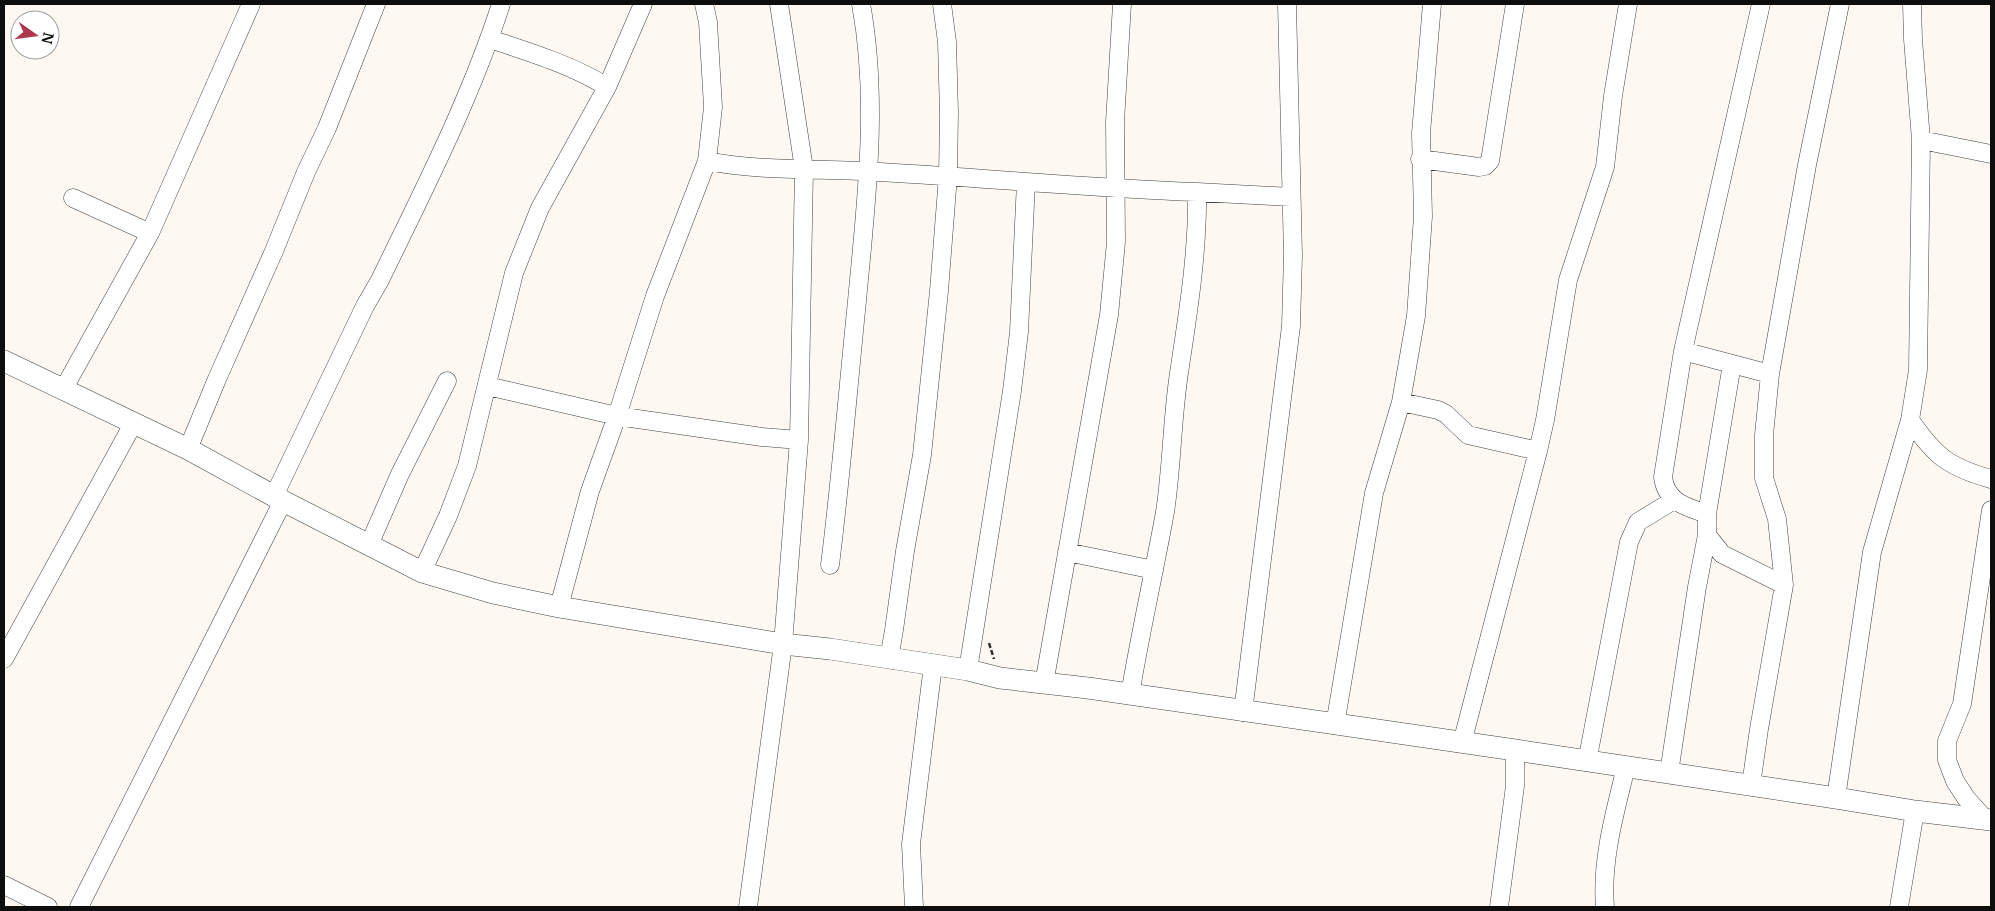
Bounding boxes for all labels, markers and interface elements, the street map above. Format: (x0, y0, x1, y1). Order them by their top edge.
north arrow (10, 10, 60, 60)
text: N (38, 31, 58, 46)

